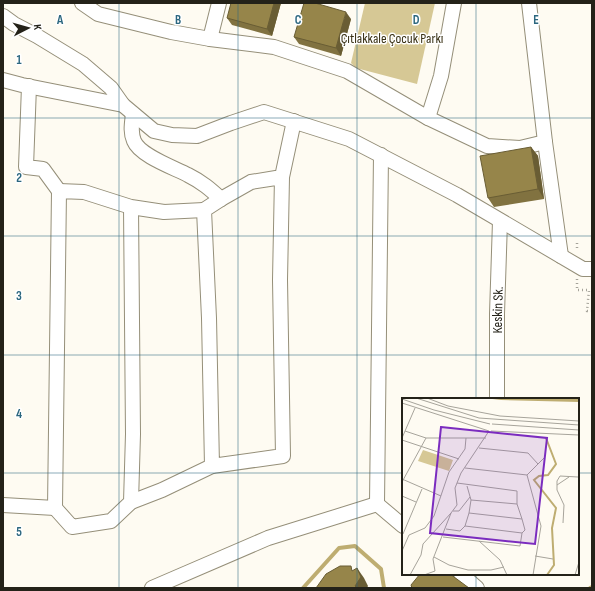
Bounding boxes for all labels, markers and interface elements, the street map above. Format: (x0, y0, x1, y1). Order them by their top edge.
north arrow (8, 8, 48, 48)
text: A (56, 12, 64, 28)
text: B (175, 12, 181, 28)
text: C (295, 12, 302, 28)
text: D (413, 12, 420, 28)
text: E (533, 12, 539, 28)
text: K (31, 24, 44, 31)
park label: Çıtlakkale Çocuk Parkı (341, 30, 443, 47)
text: 1 (16, 52, 22, 68)
text: 2 (16, 170, 22, 186)
street label: Keskin Sk. (489, 286, 506, 333)
text: 3 (16, 288, 22, 304)
inset map (402, 398, 579, 575)
text: 4 (16, 406, 22, 422)
text: 5 (16, 524, 22, 540)

